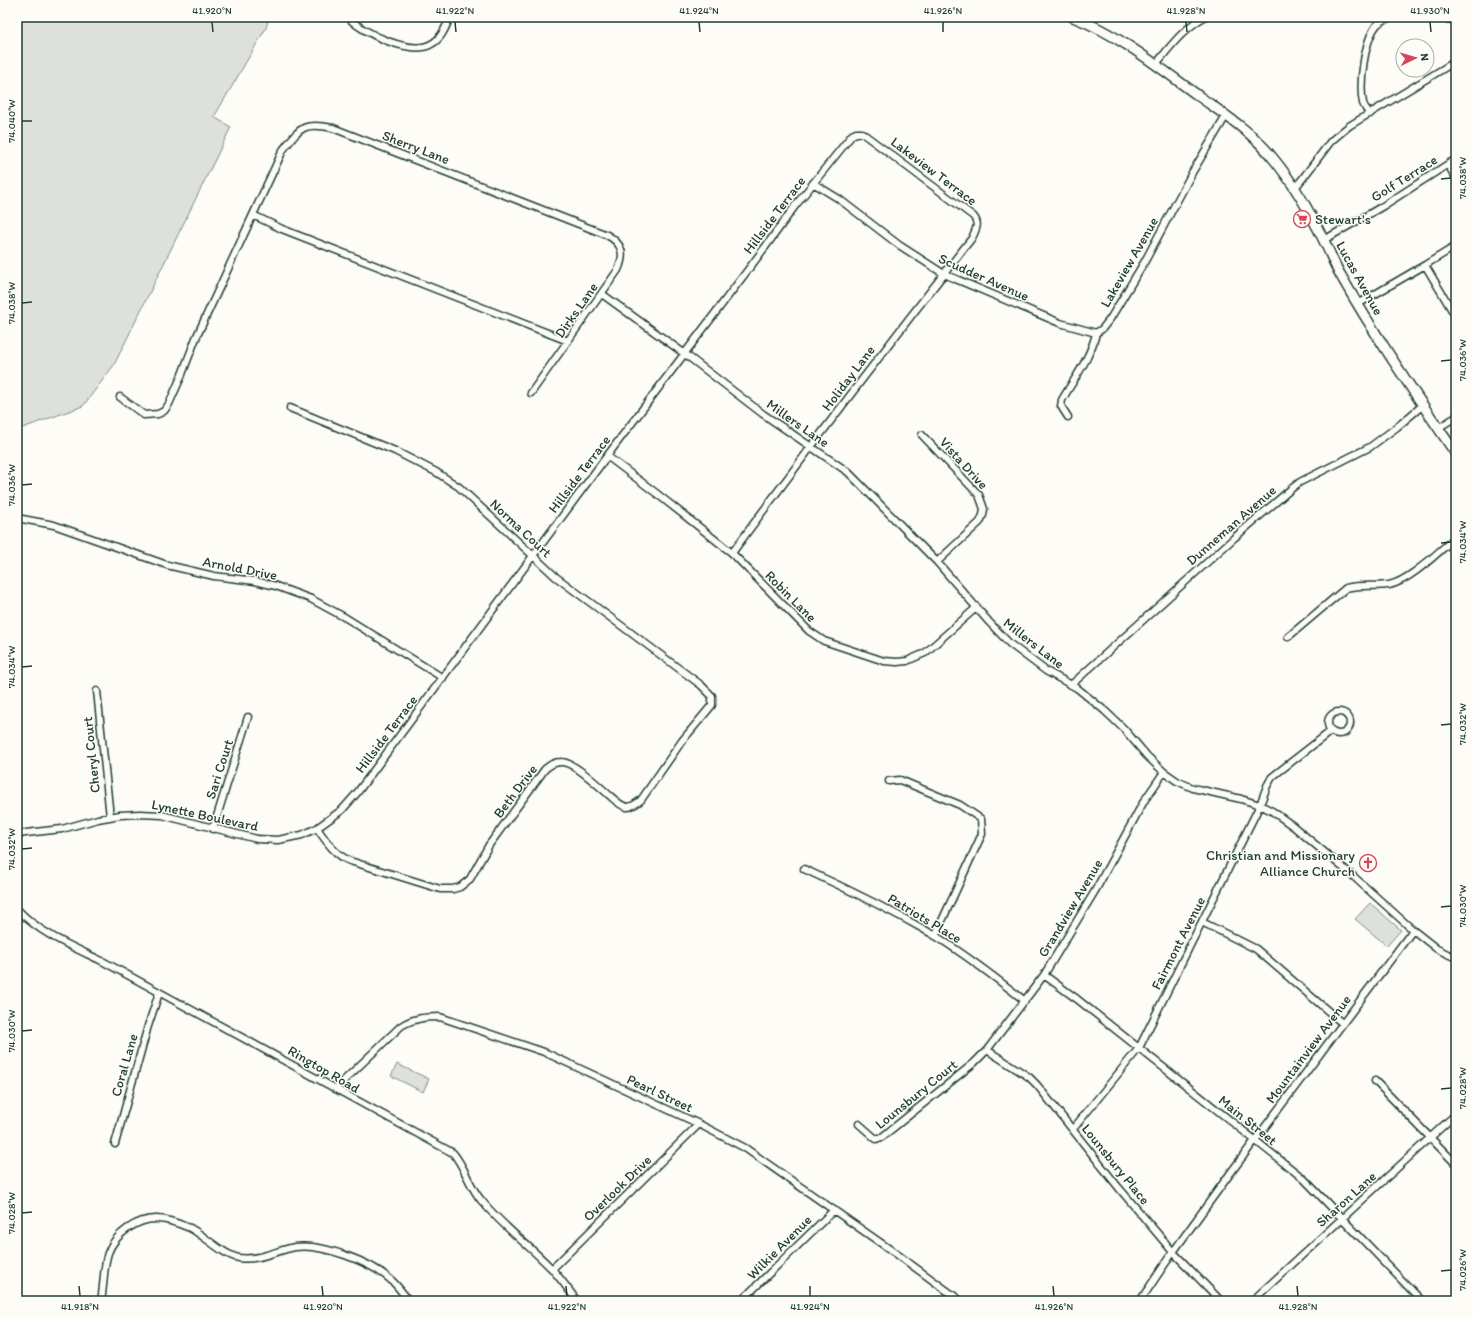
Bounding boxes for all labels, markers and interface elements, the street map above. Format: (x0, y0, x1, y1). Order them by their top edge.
text: 41.920°N (192, 4, 232, 17)
text: 41.922°N (436, 4, 475, 17)
text: 41.924°N (679, 4, 719, 17)
text: 41.926°N (924, 4, 963, 17)
text: 41.928°N (1167, 4, 1206, 17)
text: 41.930°N (1410, 4, 1450, 17)
north arrow (1395, 38, 1435, 78)
text: N (1418, 53, 1431, 61)
text: 74.040°W (5, 99, 18, 143)
street label: Sherry Lane (380, 127, 452, 168)
street label: Lakeview Terrace (887, 133, 980, 210)
street label: Golf Terrace (1368, 151, 1441, 206)
text: 74.038°W (1456, 157, 1469, 199)
street label: Hillside Terrace (740, 173, 809, 258)
supermarket icon: Stewart's (1292, 209, 1312, 229)
place label: Stewart's (1315, 211, 1371, 228)
street label: Lakeview Avenue (1097, 214, 1162, 310)
street label: Lucas Avenue (1332, 238, 1387, 319)
street label: Scudder Avenue (936, 250, 1032, 305)
street label: Dirks Lane (551, 279, 602, 341)
text: 74.038°W (5, 282, 18, 324)
text: 74.036°W (1456, 339, 1469, 381)
street label: Holiday Lane (818, 342, 879, 415)
street label: Millers Lane (763, 396, 833, 451)
street label: Hillside Terrace (545, 432, 614, 517)
street label: Vista Drive (936, 434, 992, 493)
text: 74.036°W (5, 464, 18, 506)
street label: Dunneman Avenue (1183, 482, 1280, 569)
street label: Norma Court (486, 495, 555, 561)
text: 74.034°W (1456, 520, 1469, 563)
street label: Arnold Drive (201, 553, 279, 584)
street label: Robin Lane (761, 567, 820, 626)
street label: Millers Lane (1000, 614, 1068, 673)
text: 74.034°W (5, 645, 18, 688)
street label: Hillside Terrace (352, 692, 421, 777)
text: 74.032°W (1456, 703, 1469, 745)
street label: Cheryl Court (79, 716, 104, 794)
street label: Sari Court (202, 737, 237, 801)
street label: Beth Drive (490, 761, 541, 821)
street label: Lynette Boulevard (150, 796, 260, 835)
text: 74.032°W (5, 828, 18, 870)
place label: Christian and Missionary Alliance Church (1206, 847, 1355, 880)
church icon: Christian and Missionary Alliance Church (1358, 853, 1378, 873)
street label: Grandview Avenue (1034, 856, 1107, 960)
text: 74.030°W (1456, 884, 1469, 927)
street label: Patriots Place (885, 890, 965, 947)
street label: Fairmont Avenue (1148, 894, 1209, 993)
street label: Mountainview Avenue (1262, 991, 1355, 1107)
text: 74.030°W (5, 1009, 18, 1052)
street label: Coral Lane (107, 1031, 142, 1099)
street label: Ringtop Road (285, 1042, 363, 1097)
street label: Lounsbury Court (872, 1056, 961, 1133)
text: 74.028°W (1456, 1067, 1469, 1109)
street label: Pearl Street (624, 1071, 696, 1116)
street label: Main Street (1215, 1092, 1280, 1149)
street label: Lounsbury Place (1078, 1121, 1154, 1208)
street label: Overlook Drive (580, 1151, 655, 1225)
street label: Sharon Lane (1313, 1168, 1380, 1231)
text: 74.028°W (5, 1192, 18, 1234)
street label: Wilkie Avenue (743, 1211, 815, 1283)
text: 74.026°W (1456, 1249, 1469, 1291)
text: 41.918°N (61, 1300, 99, 1313)
text: 41.920°N (303, 1300, 343, 1313)
text: 41.922°N (548, 1300, 587, 1313)
text: 41.924°N (790, 1300, 830, 1313)
text: 41.926°N (1035, 1300, 1074, 1313)
text: 41.928°N (1279, 1300, 1318, 1313)

